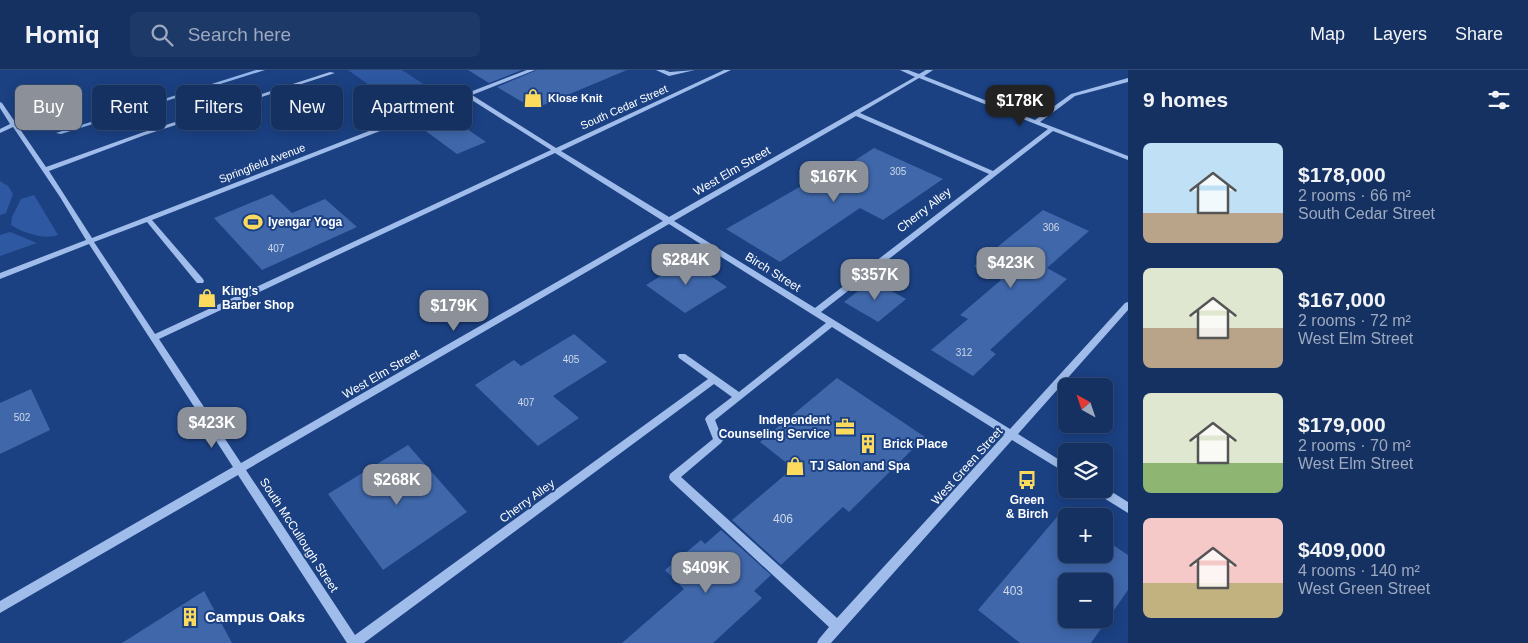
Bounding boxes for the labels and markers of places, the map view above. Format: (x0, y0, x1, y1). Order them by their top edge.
pin: $178K (985, 85, 1055, 127)
shop icon: Klose Knit (522, 87, 544, 109)
place label: Klose Knit (548, 92, 603, 104)
pin: $167K (799, 160, 869, 203)
sports icon: Iyengar Yoga (242, 211, 264, 233)
place label: Iyengar Yoga (268, 215, 343, 229)
pin: $284K (651, 244, 721, 286)
pin: $423K (976, 246, 1046, 289)
pin: $357K (840, 258, 910, 301)
place label: King's Barber Shop (222, 284, 294, 312)
shop icon: King's Barber Shop (196, 287, 218, 309)
pin: $179K (419, 290, 489, 332)
pin: $423K (177, 406, 247, 449)
place label: Independent Counseling Service (719, 413, 830, 441)
office icon: Independent Counseling Service (834, 416, 856, 438)
building icon: Brick Place (857, 433, 879, 455)
place label: Brick Place (883, 437, 948, 451)
shop icon: TJ Salon and Spa (784, 455, 806, 477)
place label: TJ Salon and Spa (810, 459, 910, 473)
pin: $268K (362, 464, 432, 506)
bus stop icon: Green & Birch (1016, 469, 1038, 491)
place label: Green & Birch (1006, 493, 1048, 521)
pin: $409K (671, 552, 741, 594)
building icon: Campus Oaks (179, 606, 201, 628)
place label: Campus Oaks (205, 608, 305, 625)

